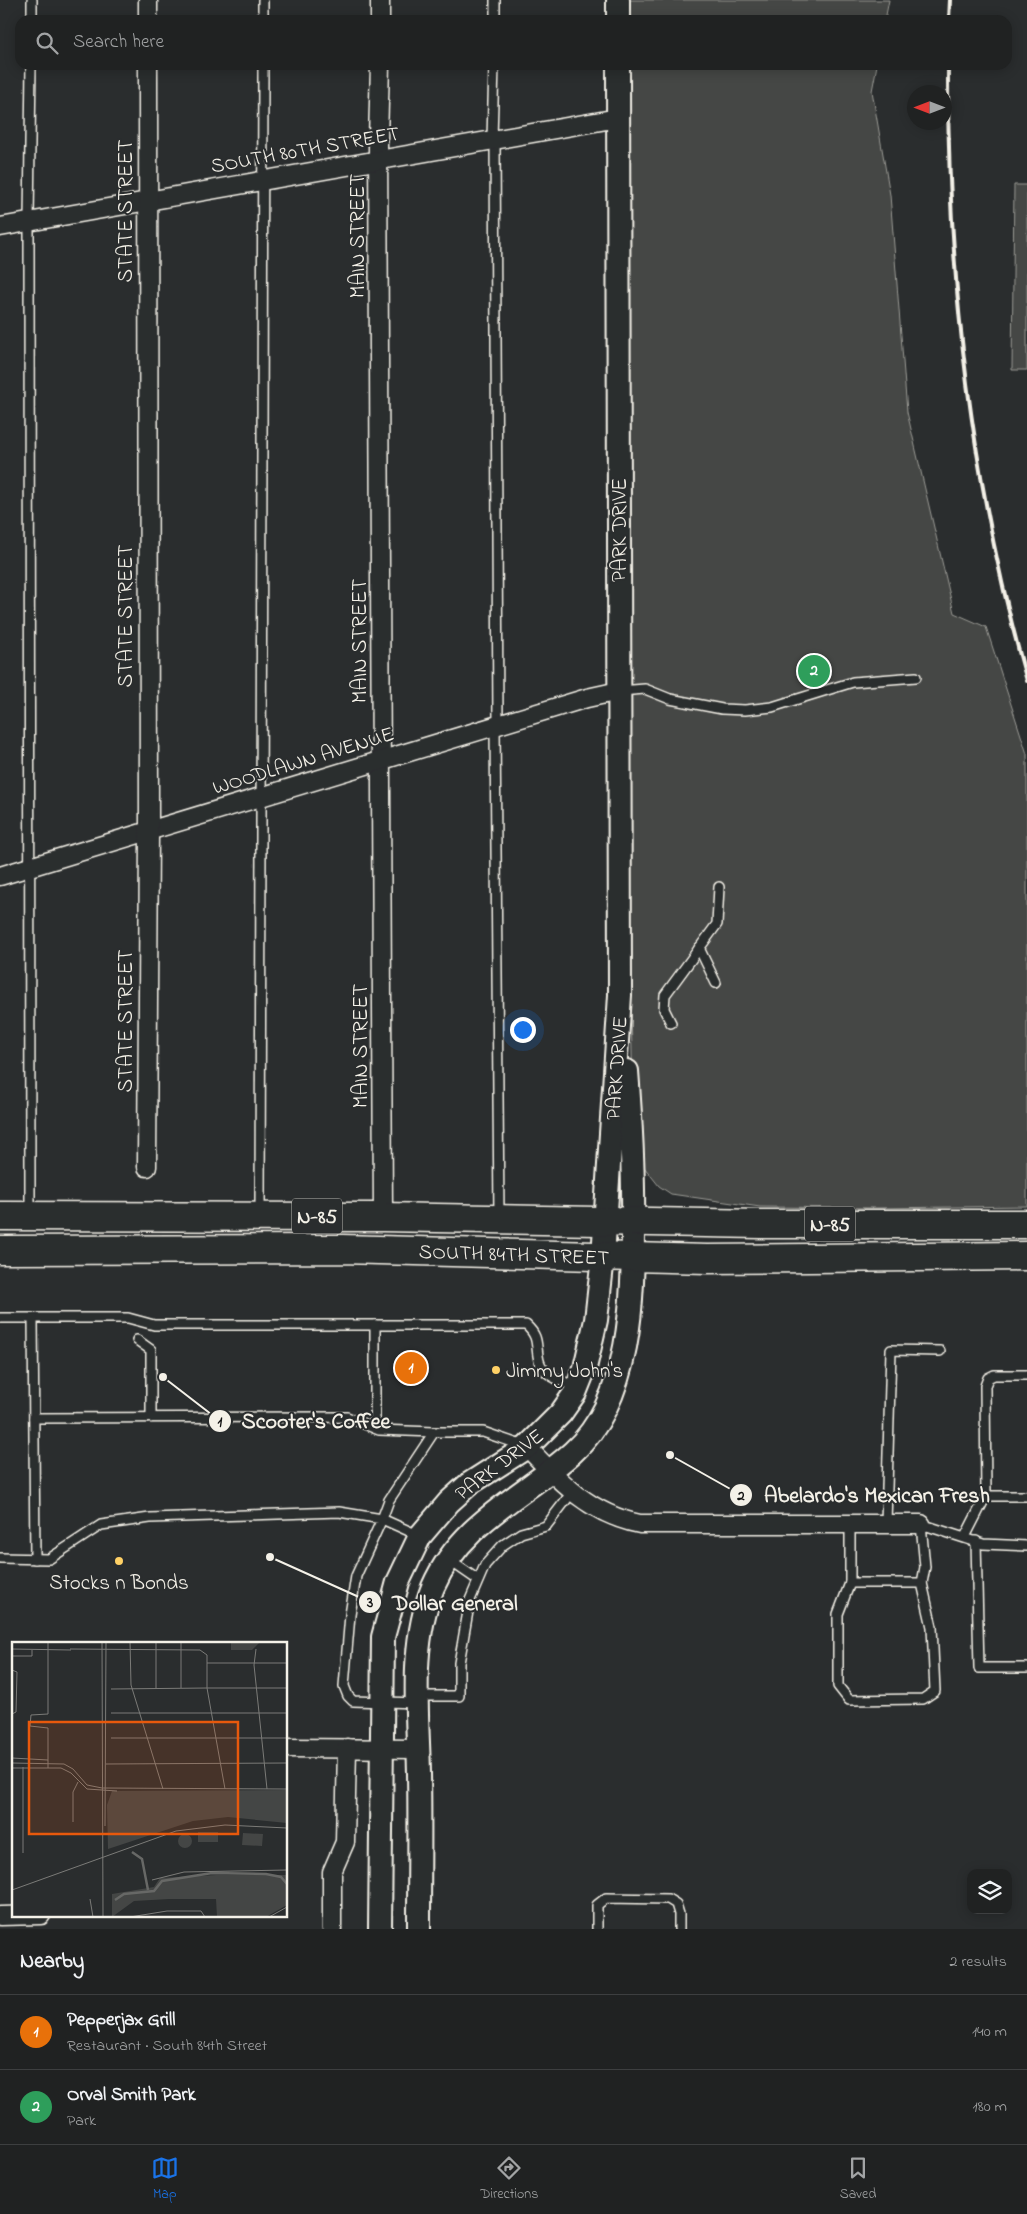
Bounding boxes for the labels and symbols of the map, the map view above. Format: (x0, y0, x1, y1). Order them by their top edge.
north arrow (907, 85, 952, 130)
street label: SOUTH 80TH STREET (209, 120, 402, 182)
street label: STATE STREET (112, 139, 142, 283)
street label: MAIN STREET (344, 174, 374, 298)
street label: PARK DRIVE (606, 478, 636, 582)
street label: STATE STREET (112, 544, 142, 688)
street label: MAIN STREET (346, 579, 376, 703)
pin: 2 (798, 652, 830, 690)
street label: WOODLAWN AVENUE (209, 720, 398, 804)
street label: STATE STREET (112, 949, 142, 1093)
street label: MAIN STREET (347, 984, 377, 1108)
street label: PARK DRIVE (599, 1015, 637, 1121)
your location (510, 1017, 536, 1043)
road number: N-85 (292, 1198, 342, 1234)
road number: N-85 (805, 1206, 855, 1242)
street label: SOUTH 84TH STREET (418, 1238, 610, 1274)
pin: 1 (395, 1349, 427, 1387)
place label: Jimmy John's (506, 1357, 623, 1389)
marker: Jimmy John's (490, 1364, 502, 1376)
callout: Scooter's Coffee (207, 1402, 401, 1439)
text: Scooter's Coffee (242, 1407, 392, 1439)
text: 1 (218, 1411, 223, 1433)
street label: PARK DRIVE (450, 1422, 551, 1509)
callout: Abelardo's Mexican Fresh (729, 1476, 1000, 1513)
text: Abelardo's Mexican Fresh (764, 1481, 990, 1513)
text: 2 (736, 1485, 745, 1507)
marker: Stocks n Bonds (113, 1555, 125, 1567)
place label: Stocks n Bonds (49, 1569, 189, 1599)
callout: Dollar General (357, 1583, 528, 1620)
text: Dollar General (391, 1589, 518, 1621)
text: 3 (366, 1592, 373, 1614)
inset map (12, 1642, 288, 1916)

